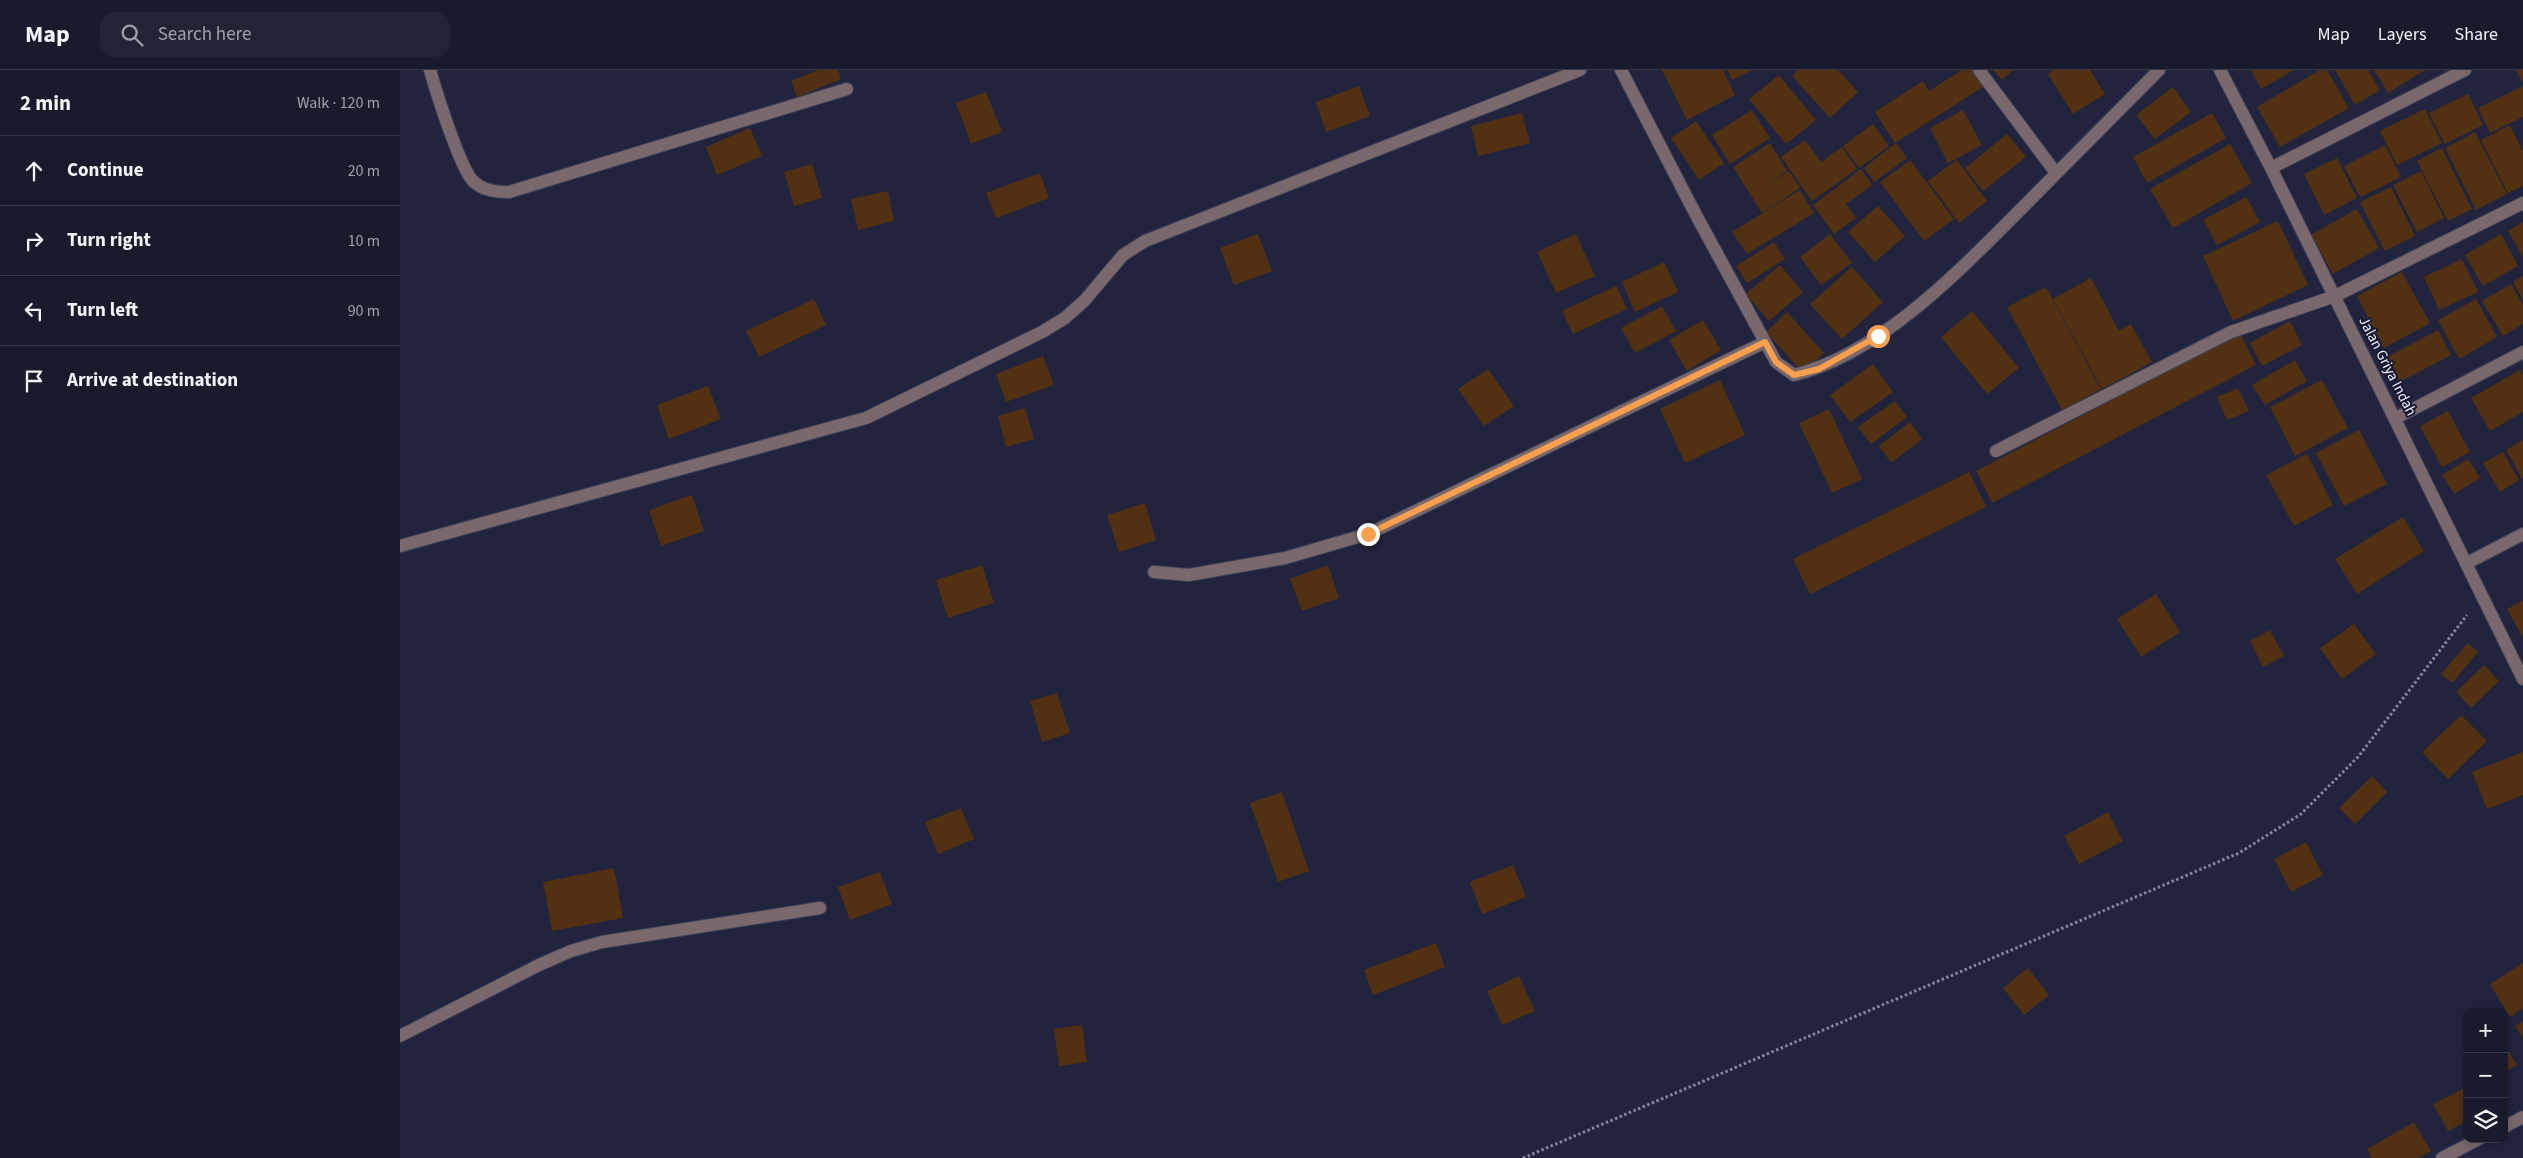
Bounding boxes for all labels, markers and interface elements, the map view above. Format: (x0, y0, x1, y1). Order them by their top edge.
search box (100, 12, 450, 57)
text: Map (25, 17, 70, 52)
icon: search (118, 21, 146, 49)
text: Search here (158, 21, 251, 48)
text: Map (2318, 22, 2350, 47)
text: Layers (2378, 22, 2427, 47)
text: Share (2455, 22, 2498, 47)
text: 2 min (20, 88, 71, 118)
text: Walk · 120 m (297, 92, 380, 114)
icon: ahead (20, 157, 48, 185)
text: Continue (67, 157, 144, 184)
text: 20 m (348, 160, 380, 182)
icon: right (20, 227, 48, 255)
text: Turn right (67, 227, 151, 254)
text: 10 m (348, 230, 380, 252)
icon: left (20, 297, 48, 325)
text: Turn left (67, 297, 138, 324)
text: 90 m (348, 300, 380, 322)
street label: Jalan Griya Indah (2353, 313, 2422, 420)
route start (1867, 325, 1890, 348)
icon: arrive (20, 367, 48, 395)
text: Arrive at destination (67, 367, 238, 394)
route end (1357, 523, 1380, 546)
map controls (2463, 1008, 2508, 1143)
button: + (2463, 1008, 2508, 1053)
button: − (2463, 1053, 2508, 1098)
button: layers (2463, 1098, 2508, 1143)

